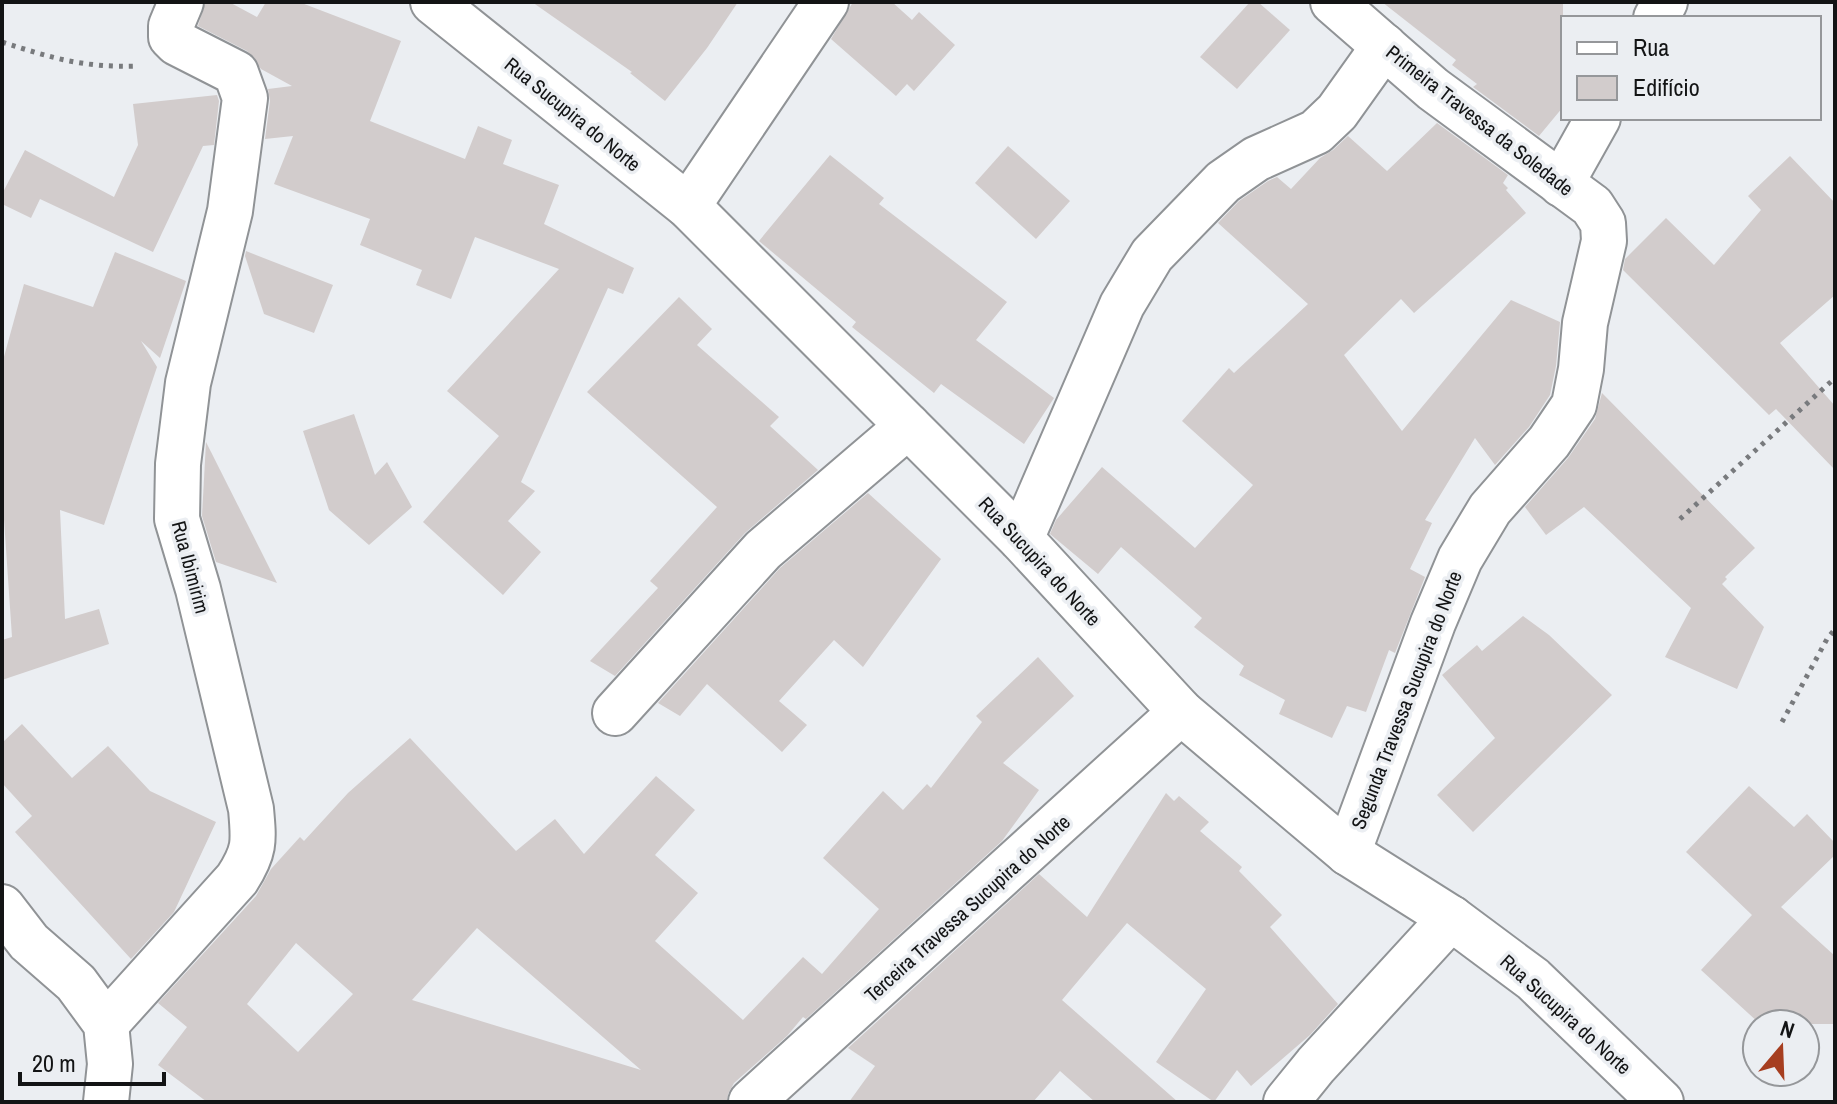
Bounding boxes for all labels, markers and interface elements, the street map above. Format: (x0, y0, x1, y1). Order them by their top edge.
legend (1561, 16, 1821, 120)
text: Rua (1633, 31, 1669, 63)
street label: Primeira Travessa da Soledade (1381, 38, 1579, 202)
street label: Rua Sucupira do Norte (499, 51, 647, 177)
text: Edifício (1633, 71, 1700, 103)
street label: Rua Sucupira do Norte (973, 490, 1107, 632)
street label: Rua Ibimirim (166, 518, 216, 616)
street label: Segunda Travessa Sucupira do Norte (1344, 567, 1468, 833)
street label: Terceira Travessa Sucupira do Norte (858, 808, 1076, 1008)
street label: Rua Sucupira do Norte (1495, 948, 1637, 1080)
north arrow (1741, 1008, 1821, 1088)
text: N (1776, 1013, 1799, 1045)
scale bar (20, 1036, 164, 1086)
text: 20 m (32, 1047, 76, 1079)

